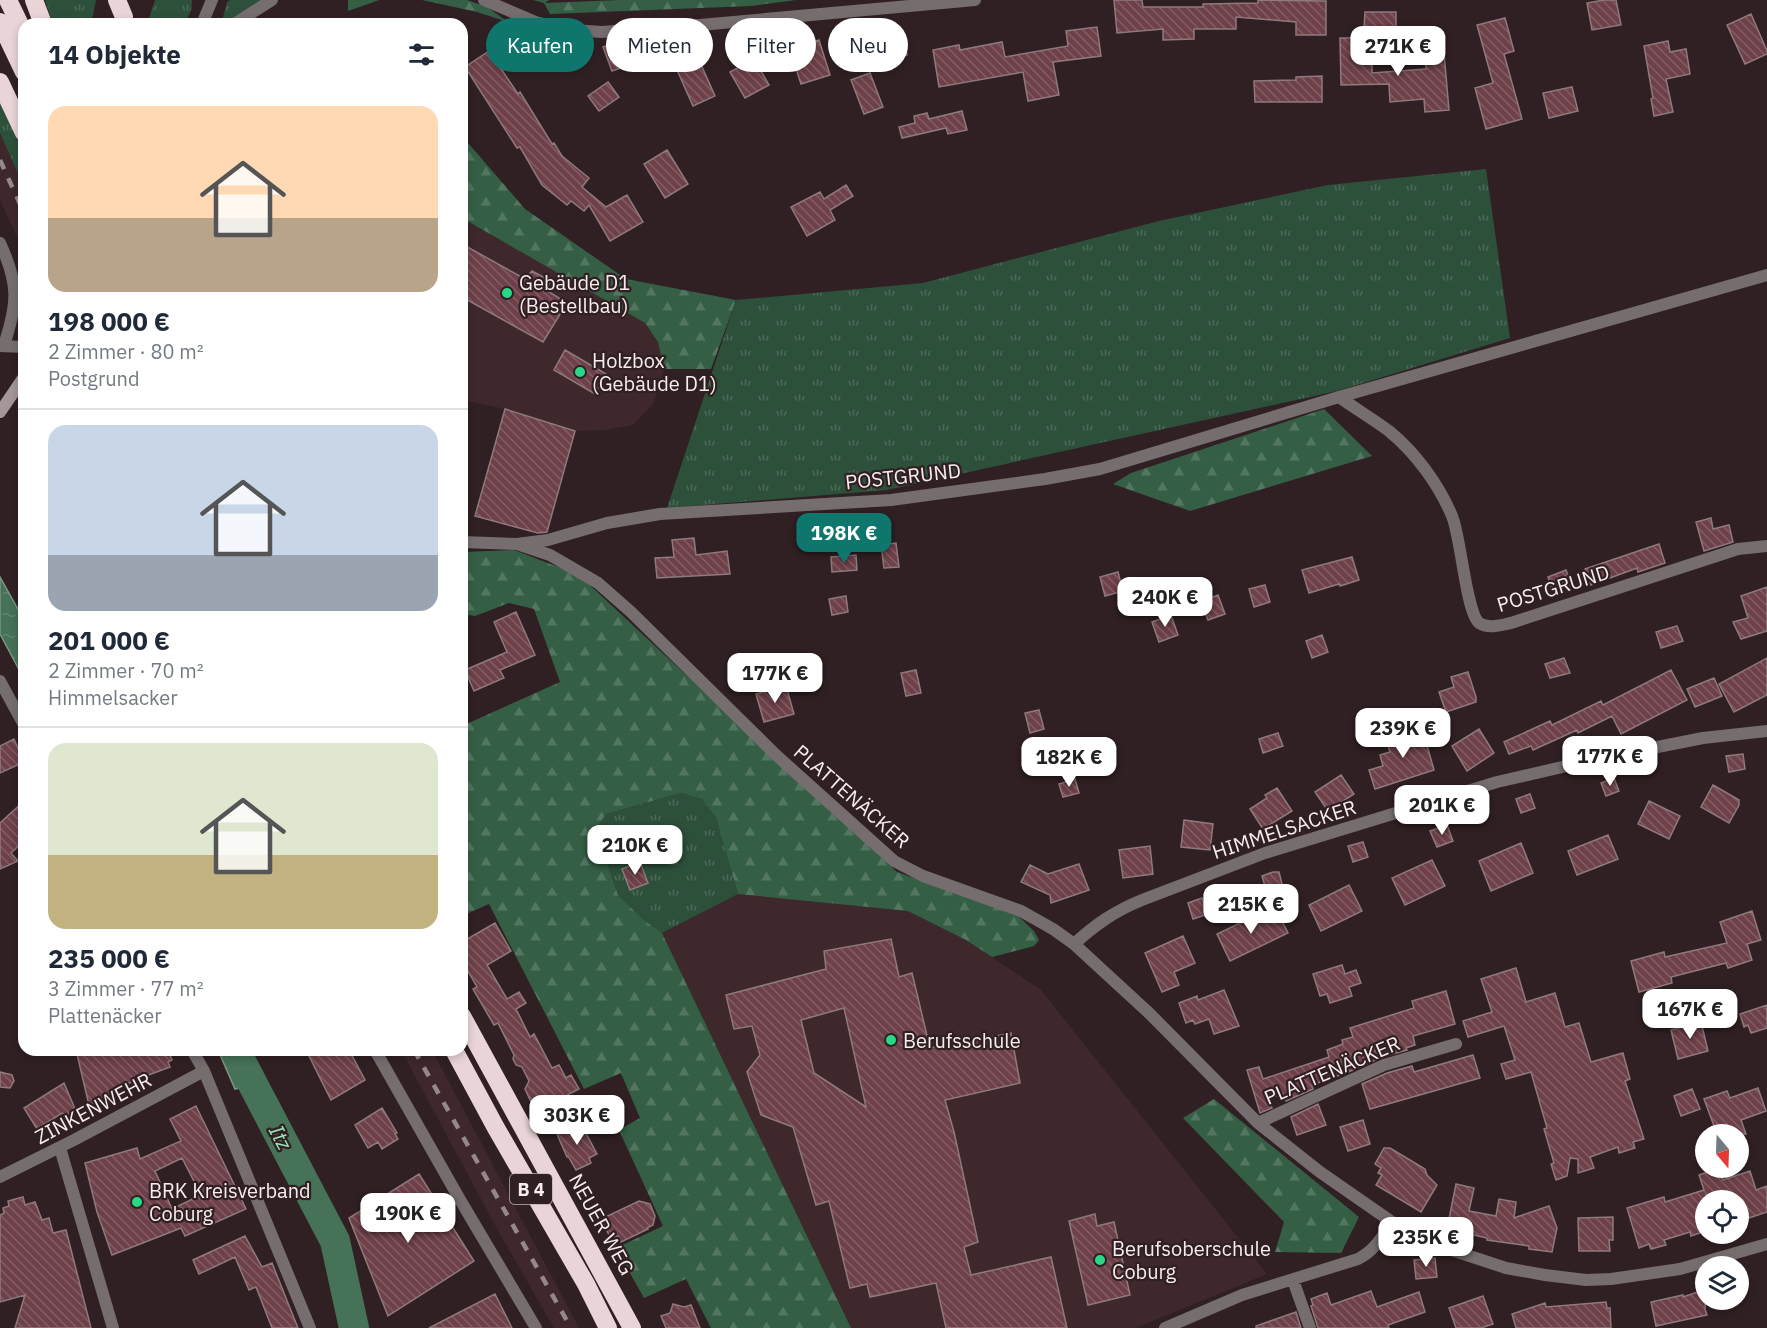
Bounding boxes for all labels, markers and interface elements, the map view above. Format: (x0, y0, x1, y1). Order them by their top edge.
chip: Kaufen (486, 18, 594, 72)
chip: Mieten (606, 18, 713, 72)
chip: Filter (725, 18, 816, 72)
chip: Neu (828, 18, 908, 72)
pin: 271K € (1349, 26, 1447, 77)
text: 271K € (1364, 32, 1432, 59)
text: 14 Objekte (48, 37, 181, 71)
icon: filters (405, 38, 438, 71)
icon: home (189, 145, 297, 253)
place label: Gebäude D1 (Bestellbau) (519, 269, 630, 319)
marker: Gebäude D1 (Bestellbau) (500, 286, 514, 300)
text: 198 000 € (48, 304, 170, 338)
text: 2 Zimmer · 80 m² (48, 338, 204, 365)
place label: Holzbox (Gebäude D1) (592, 347, 717, 397)
text: Postgrund (48, 365, 140, 392)
marker: Holzbox (Gebäude D1) (573, 365, 587, 379)
street label: POSTGRUND (844, 456, 962, 496)
icon: home (189, 464, 297, 572)
pin: 198K € (795, 513, 893, 564)
text: 198K € (810, 519, 878, 546)
street label: POSTGRUND (1493, 558, 1613, 618)
pin: 240K € (1116, 577, 1214, 628)
text: 240K € (1131, 583, 1199, 610)
text: 201 000 € (48, 623, 170, 657)
pin: 177K € (726, 653, 824, 704)
text: 2 Zimmer · 70 m² (48, 657, 204, 684)
text: 177K € (741, 659, 809, 686)
text: Himmelsacker (48, 684, 177, 711)
pin: 239K € (1354, 708, 1452, 759)
text: 239K € (1369, 714, 1437, 741)
pin: 177K € (1561, 736, 1659, 787)
pin: 182K € (1020, 737, 1118, 788)
street label: PLATTENÄCKER (788, 738, 916, 854)
text: 177K € (1576, 742, 1644, 769)
text: 182K € (1035, 743, 1103, 770)
icon: home (189, 782, 297, 890)
pin: 201K € (1393, 785, 1491, 836)
text: 201K € (1408, 791, 1476, 818)
street label: HIMMELSACKER (1208, 793, 1360, 865)
pin: 210K € (586, 825, 684, 876)
text: 210K € (601, 831, 669, 858)
pin: 215K € (1202, 884, 1300, 935)
text: 215K € (1217, 890, 1285, 917)
text: 235 000 € (48, 941, 170, 975)
text: 3 Zimmer · 77 m² (48, 975, 204, 1002)
pin: 167K € (1641, 989, 1739, 1040)
text: 167K € (1656, 995, 1724, 1022)
text: Plattenäcker (48, 1002, 162, 1029)
place label: Berufsschule (903, 1027, 1021, 1054)
street label: PLATTENÄCKER (1260, 1029, 1404, 1111)
marker: Berufsschule (884, 1033, 898, 1047)
street label: ZINKENWEHR (30, 1066, 156, 1150)
pin: 303K € (528, 1095, 626, 1146)
text: 303K € (543, 1101, 611, 1128)
water label: Itz (263, 1120, 299, 1155)
north arrow (1695, 1124, 1749, 1178)
map controls (1695, 1124, 1749, 1310)
street label: NEUER WEG (563, 1169, 641, 1279)
road number: B 4 (510, 1174, 552, 1204)
place label: BRK Kreisverband Coburg (149, 1177, 311, 1227)
button: locate (1695, 1190, 1749, 1244)
pin: 190K € (359, 1193, 457, 1244)
marker: BRK Kreisverband Coburg (130, 1195, 144, 1209)
text: 190K € (374, 1199, 442, 1226)
pin: 235K € (1377, 1217, 1475, 1268)
text: 235K € (1392, 1223, 1460, 1250)
place label: Berufsoberschule Coburg (1112, 1235, 1271, 1285)
marker: Berufsoberschule Coburg (1093, 1253, 1107, 1267)
button: layers (1695, 1256, 1749, 1310)

